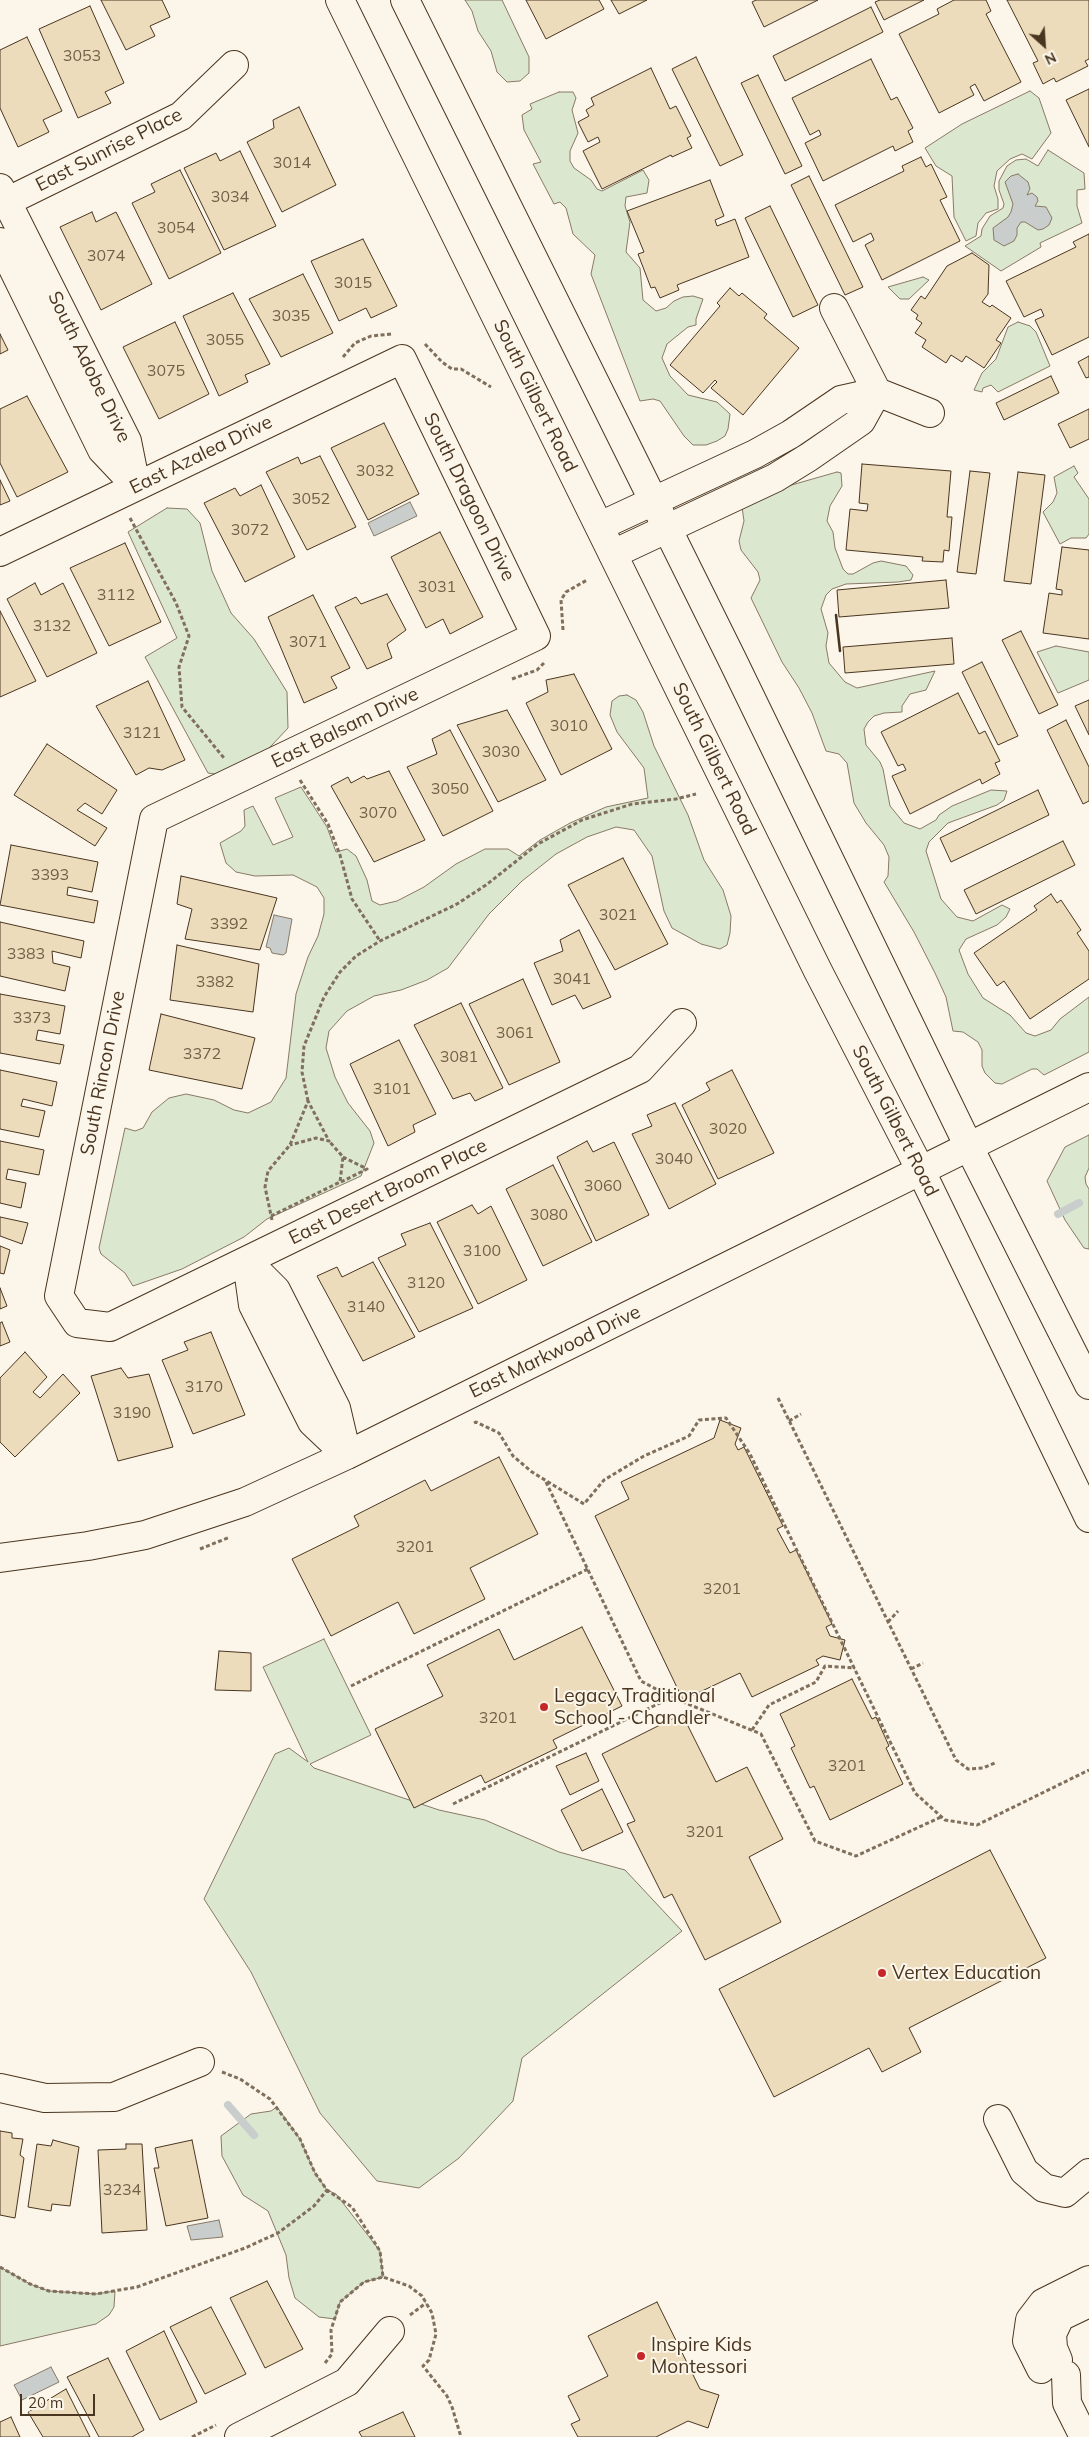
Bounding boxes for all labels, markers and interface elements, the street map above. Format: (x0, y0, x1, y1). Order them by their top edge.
north arrow (1019, 20, 1069, 70)
house number: 3053 (63, 46, 101, 66)
text: N (1042, 48, 1059, 69)
street label: East Sunrise Place (32, 103, 186, 197)
house number: 3014 (273, 153, 311, 173)
house number: 3034 (211, 187, 249, 207)
house number: 3054 (157, 218, 195, 238)
house number: 3074 (87, 246, 125, 266)
house number: 3015 (334, 273, 372, 293)
street label: South Adobe Drive (43, 288, 135, 446)
house number: 3035 (272, 306, 310, 326)
street label: South Gilbert Road (488, 316, 582, 476)
house number: 3055 (206, 330, 244, 350)
house number: 3075 (147, 361, 185, 381)
street label: South Dragoon Drive (418, 409, 520, 585)
street label: East Azalea Drive (126, 411, 276, 499)
house number: 3032 (356, 461, 394, 481)
house number: 3052 (292, 489, 330, 509)
house number: 3072 (231, 520, 269, 540)
house number: 3031 (418, 577, 456, 597)
house number: 3112 (97, 585, 135, 605)
house number: 3132 (33, 616, 71, 636)
house number: 3071 (289, 632, 327, 652)
street label: South Gilbert Road (667, 679, 761, 839)
street label: East Balsam Drive (268, 683, 422, 773)
house number: 3010 (550, 716, 588, 736)
house number: 3121 (123, 723, 161, 743)
house number: 3030 (482, 742, 520, 762)
house number: 3050 (431, 779, 469, 799)
house number: 3070 (359, 803, 397, 823)
house number: 3393 (31, 865, 69, 885)
house number: 3021 (599, 905, 637, 925)
house number: 3392 (210, 914, 248, 934)
house number: 3383 (7, 944, 45, 964)
house number: 3041 (553, 969, 591, 989)
house number: 3382 (196, 972, 234, 992)
street label: South Rincon Drive (76, 989, 130, 1157)
house number: 3373 (13, 1008, 51, 1028)
house number: 3061 (496, 1023, 534, 1043)
street label: South Gilbert Road (847, 1042, 943, 1200)
house number: 3372 (183, 1044, 221, 1064)
house number: 3081 (440, 1047, 478, 1067)
house number: 3101 (373, 1079, 411, 1099)
house number: 3020 (709, 1119, 747, 1139)
street label: East Desert Broom Place (285, 1134, 491, 1250)
house number: 3040 (655, 1149, 693, 1169)
house number: 3060 (584, 1176, 622, 1196)
house number: 3080 (530, 1205, 568, 1225)
house number: 3100 (463, 1241, 501, 1261)
house number: 3120 (407, 1273, 445, 1293)
house number: 3140 (347, 1297, 385, 1317)
street label: East Markwood Drive (466, 1301, 644, 1403)
house number: 3170 (185, 1377, 223, 1397)
house number: 3190 (113, 1403, 151, 1423)
house number: 3201 (396, 1537, 434, 1557)
house number: 3201 (703, 1579, 741, 1599)
place label: Legacy Traditional School - Chandler (554, 1685, 715, 1729)
marker: Legacy Traditional School - Chandler (538, 1701, 550, 1713)
house number: 3201 (479, 1708, 517, 1728)
house number: 3201 (828, 1756, 866, 1776)
house number: 3201 (686, 1822, 724, 1842)
place label: Vertex Education (892, 1962, 1041, 1984)
marker: Vertex Education (876, 1967, 888, 1979)
house number: 3234 (103, 2180, 141, 2200)
place label: Inspire Kids Montessori (651, 2334, 752, 2378)
marker: Inspire Kids Montessori (635, 2350, 647, 2362)
scale bar (22, 2384, 98, 2416)
text: 20 m (28, 2393, 63, 2412)

